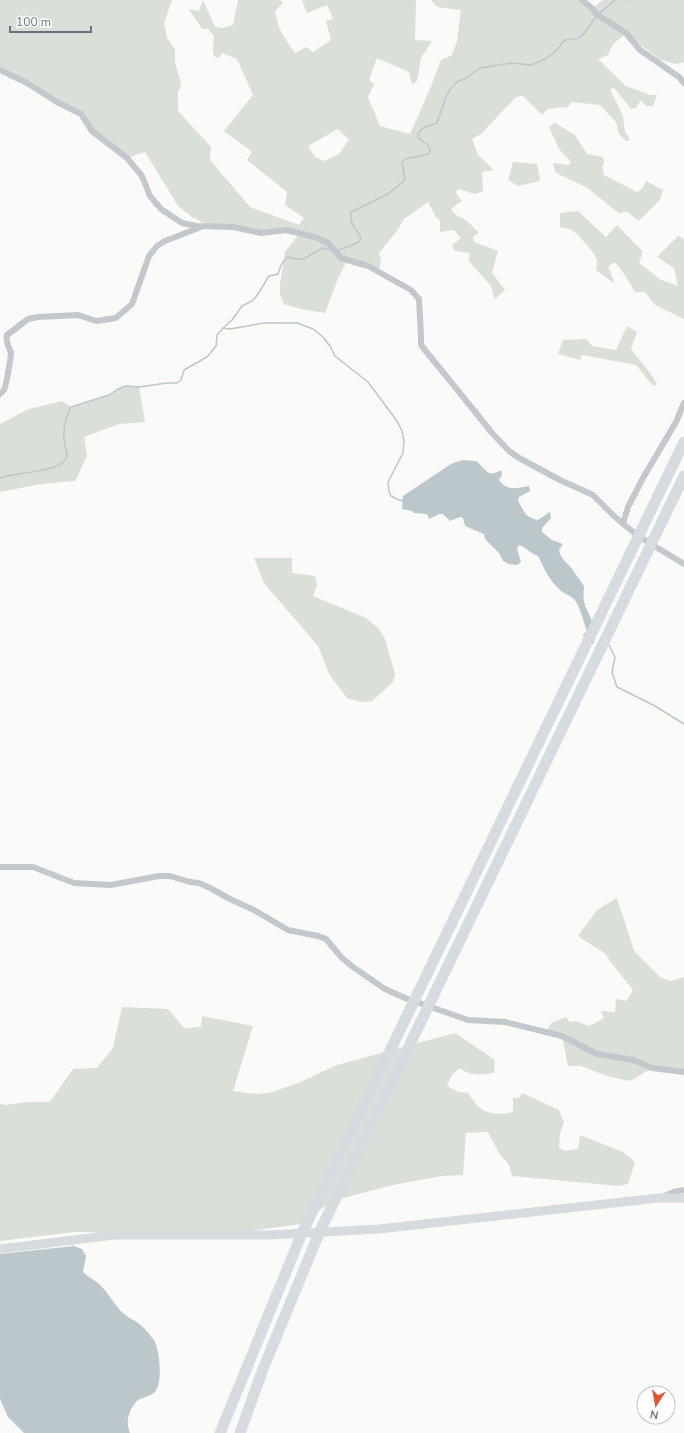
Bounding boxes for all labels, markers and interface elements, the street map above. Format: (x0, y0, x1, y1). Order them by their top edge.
scale bar (10, 8, 91, 34)
text: 100 m (16, 14, 51, 30)
north arrow (636, 1385, 676, 1425)
text: N (649, 1406, 660, 1422)

